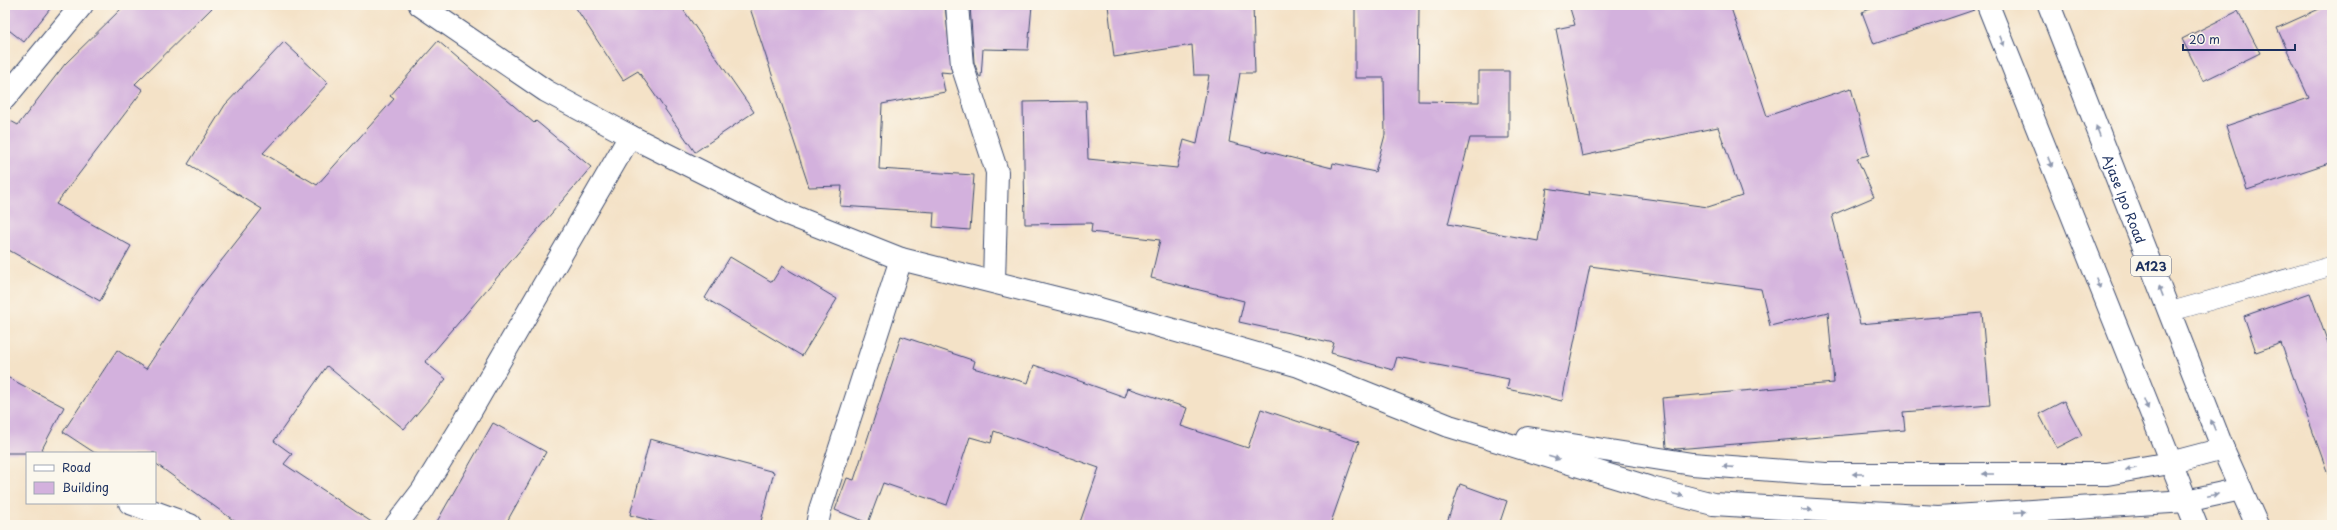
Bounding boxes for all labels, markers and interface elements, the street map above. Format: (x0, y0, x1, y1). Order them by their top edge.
scale bar (2183, 26, 2295, 52)
text: 20 m (2189, 30, 2220, 48)
one-way arrow (2000, 36, 2006, 48)
one-way arrow (2095, 124, 2101, 136)
street label: Ajase Ipo Road (2099, 151, 2151, 246)
one-way arrow (2048, 157, 2054, 169)
road number: A123 (2131, 256, 2171, 276)
one-way arrow (2096, 277, 2102, 289)
one-way arrow (2157, 285, 2163, 297)
one-way arrow (2144, 398, 2150, 410)
one-way arrow (2210, 419, 2216, 431)
legend (26, 452, 156, 504)
one-way arrow (1548, 455, 1560, 461)
text: Road (62, 458, 91, 476)
one-way arrow (1722, 464, 1734, 471)
one-way arrow (2125, 467, 2137, 473)
one-way arrow (1851, 471, 1864, 477)
one-way arrow (1981, 471, 1994, 477)
text: Building (62, 478, 109, 496)
one-way arrow (1672, 492, 1684, 498)
one-way arrow (2207, 492, 2219, 498)
one-way arrow (1801, 506, 1813, 513)
one-way arrow (2014, 509, 2027, 515)

